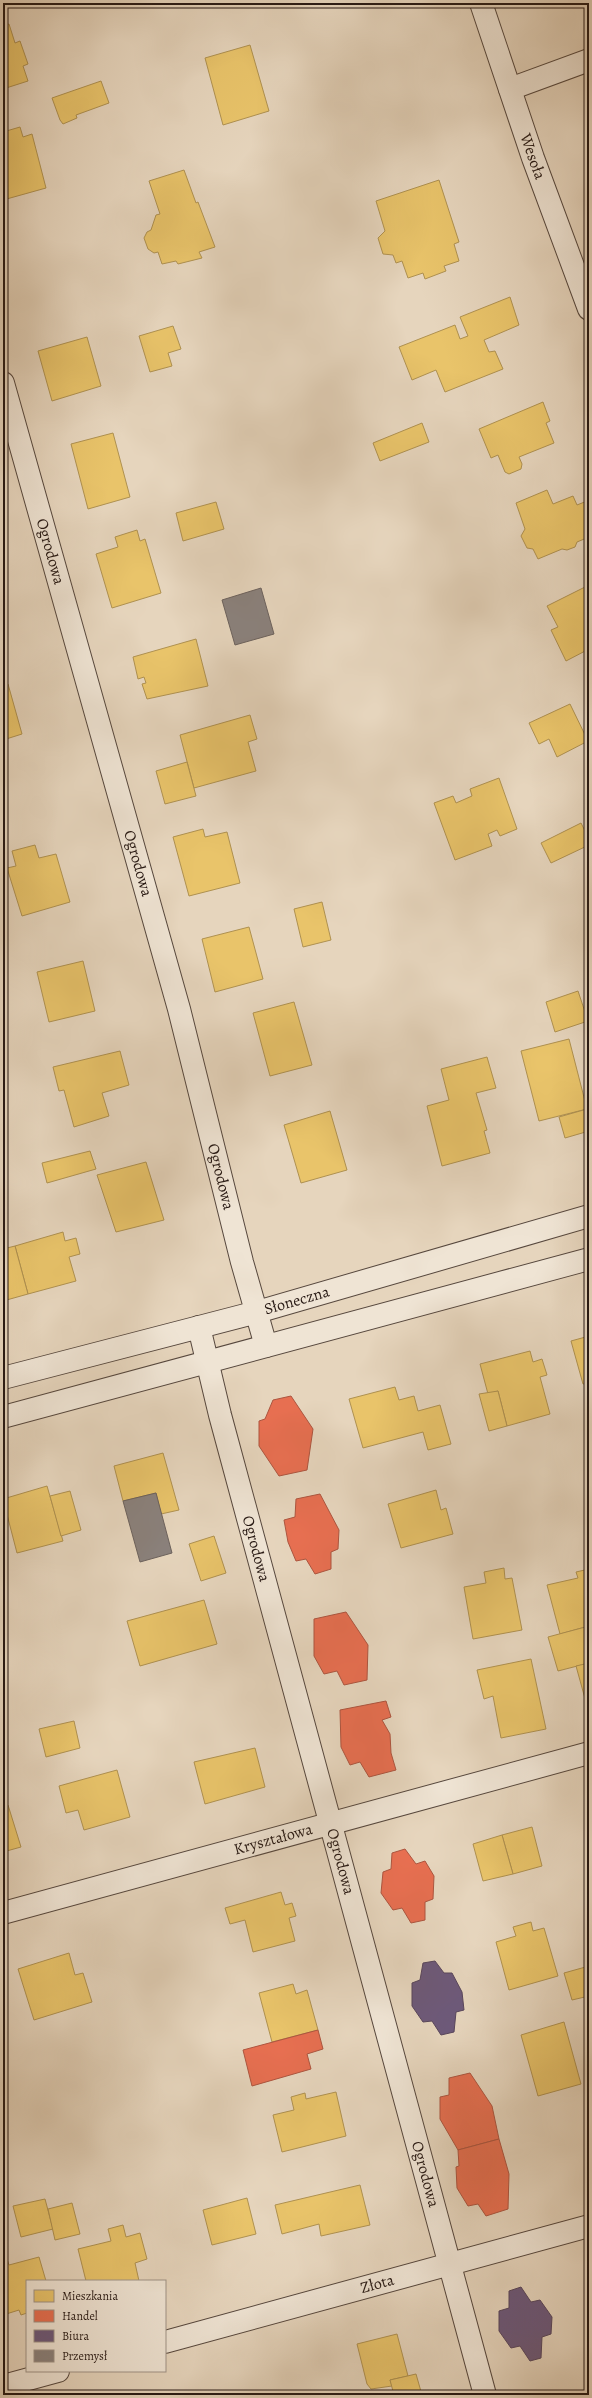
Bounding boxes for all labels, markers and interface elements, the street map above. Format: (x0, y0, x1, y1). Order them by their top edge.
street label: Wesoła (514, 130, 551, 183)
street label: Ogrodowa (31, 516, 70, 588)
street label: Ogrodowa (118, 828, 158, 900)
street label: Ogrodowa (202, 1141, 240, 1213)
street label: Słoneczna (262, 1280, 333, 1320)
street label: Ogrodowa (237, 1513, 276, 1585)
street label: Kryształowa (231, 1818, 315, 1860)
street label: Ogrodowa (321, 1826, 360, 1898)
street label: Ogrodowa (406, 2139, 445, 2210)
street label: Złota (358, 2269, 397, 2299)
legend (26, 2280, 166, 2372)
text: Mieszkania (62, 2288, 118, 2304)
text: Handel (62, 2308, 98, 2324)
text: Biura (62, 2328, 89, 2344)
text: Przemysł (62, 2348, 108, 2364)

